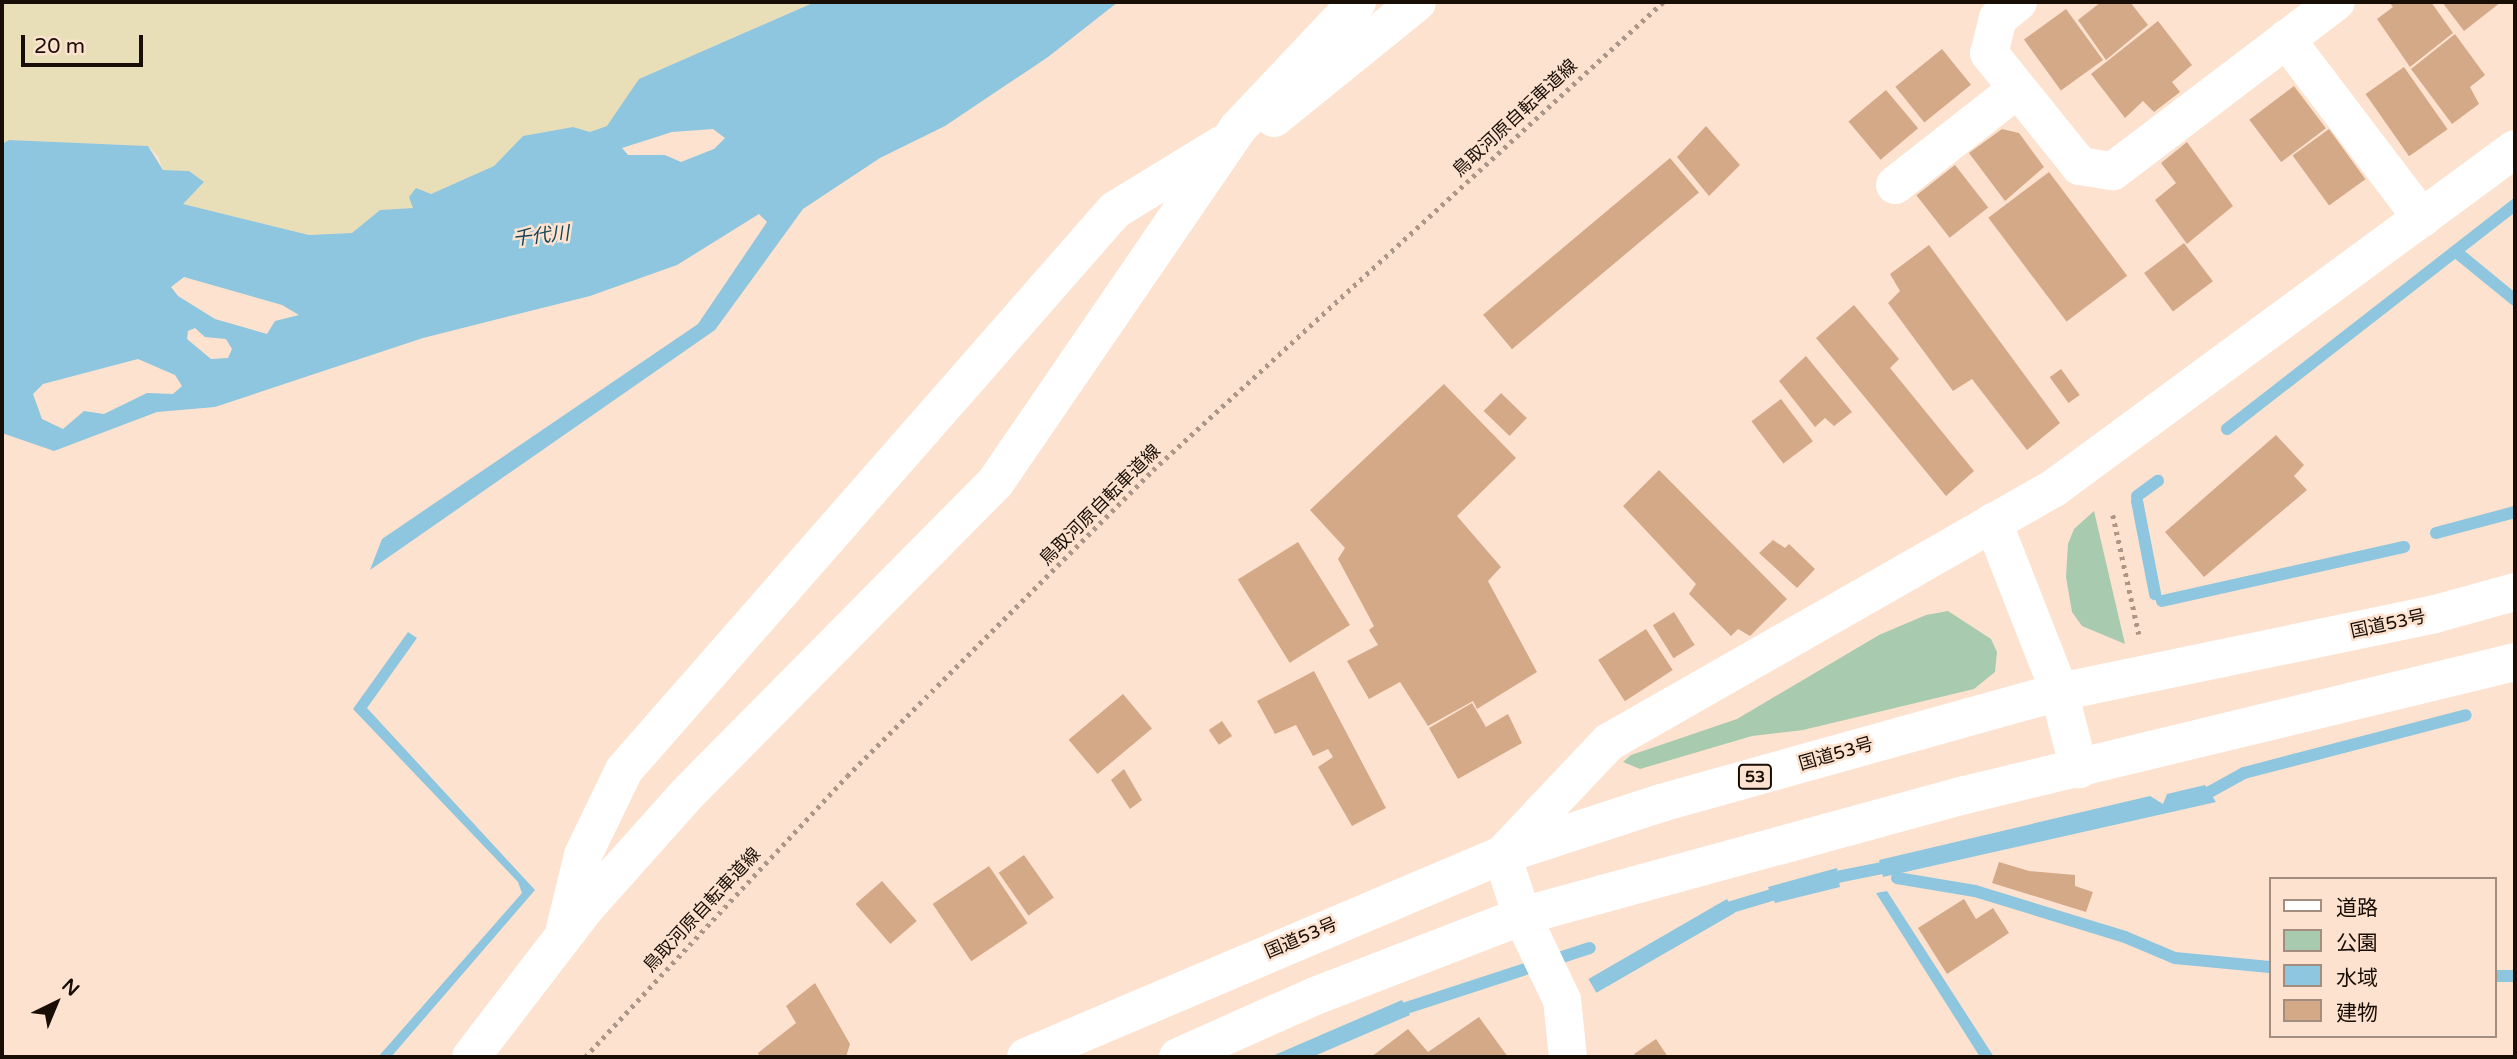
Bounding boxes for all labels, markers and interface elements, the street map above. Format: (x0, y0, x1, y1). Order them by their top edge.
scale bar (24, 21, 147, 65)
text: 20 m (34, 34, 85, 59)
street label: 鳥取河原自転車道線 (1448, 55, 1582, 181)
water label: 千代川 (511, 223, 571, 251)
street label: 鳥取河原自転車道線 (1035, 440, 1165, 570)
street label: 国道53号 (2348, 605, 2428, 643)
street label: 国道53号 (1796, 733, 1876, 775)
road number: 53 (1738, 764, 1772, 790)
street label: 鳥取河原自転車道線 (639, 843, 765, 977)
legend (2268, 877, 2496, 1038)
text: 道路 (2336, 896, 2378, 921)
street label: 国道53号 (1262, 913, 1340, 963)
text: 公園 (2336, 931, 2378, 956)
text: 水域 (2336, 966, 2378, 991)
north arrow (21, 968, 91, 1038)
text: N (57, 974, 83, 1001)
text: 建物 (2336, 1001, 2378, 1026)

